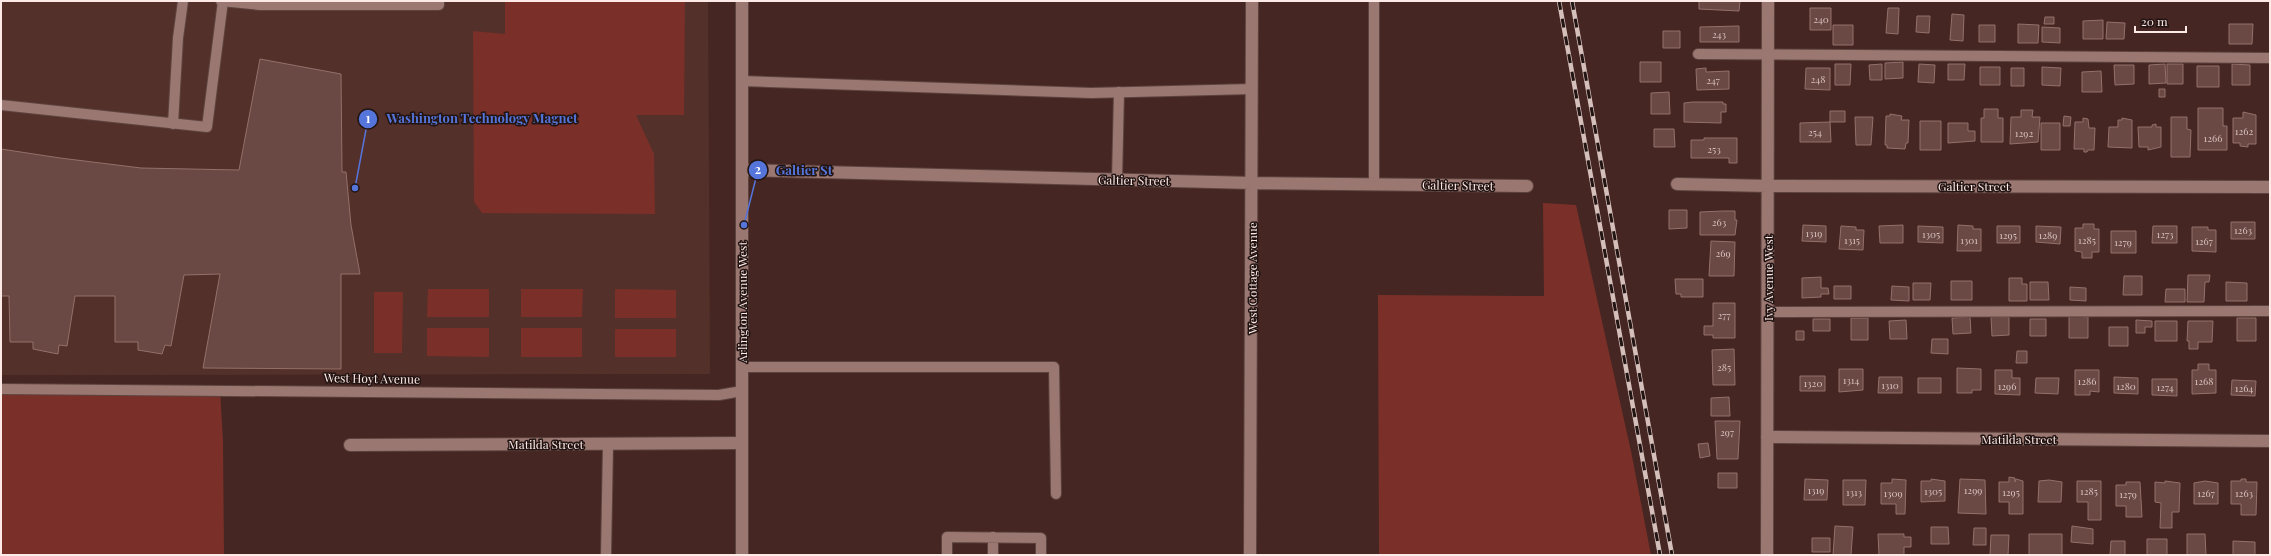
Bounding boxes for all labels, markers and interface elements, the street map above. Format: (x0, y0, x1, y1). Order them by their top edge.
scale bar (2135, 8, 2186, 34)
house number: 240 (1813, 12, 1829, 26)
text: 20 m (2141, 13, 2168, 29)
house number: 243 (1712, 27, 1727, 41)
house number: 248 (1811, 72, 1825, 86)
house number: 247 (1706, 73, 1720, 87)
callout: Washington Technology Magnet (358, 106, 586, 131)
text: Washington Technology Magnet (385, 109, 578, 126)
text: 1 (366, 110, 371, 126)
house number: 1262 (2235, 124, 2253, 138)
house number: 254 (1808, 125, 1822, 139)
house number: 1292 (2015, 126, 2033, 140)
house number: 1266 (2204, 131, 2222, 145)
house number: 253 (1707, 142, 1721, 156)
callout: Galtier St (748, 158, 840, 183)
text: 2 (755, 161, 761, 177)
text: Galtier St (776, 161, 833, 178)
street label: Galtier Street (1098, 171, 1171, 189)
street label: Galtier Street (1422, 176, 1495, 194)
street label: Galtier Street (1938, 178, 2011, 194)
house number: 263 (1712, 215, 1727, 229)
street label: West Cottage Avenue (1244, 222, 1260, 335)
house number: 1263 (2234, 223, 2253, 237)
house number: 1319 (1806, 226, 1822, 240)
house number: 1305 (1922, 227, 1940, 241)
house number: 1273 (2156, 227, 2174, 241)
house number: 1295 (1999, 228, 2017, 242)
house number: 1289 (2039, 228, 2057, 242)
house number: 1315 (1844, 233, 1860, 247)
house number: 1301 (1960, 233, 1978, 247)
house number: 1285 (2078, 233, 2096, 247)
street label: Ivy Avenue West (1760, 234, 1776, 321)
house number: 1267 (2195, 234, 2213, 248)
house number: 1279 (2114, 235, 2132, 249)
street label: Arlington Avenue West (734, 241, 750, 364)
house number: 269 (1715, 246, 1731, 260)
house number: 277 (1718, 308, 1730, 322)
house number: 285 (1717, 360, 1731, 374)
street label: West Hoyt Avenue (323, 369, 420, 387)
house number: 1314 (1843, 373, 1859, 387)
house number: 1286 (2078, 374, 2096, 388)
house number: 1268 (2195, 374, 2213, 388)
house number: 1320 (1804, 376, 1822, 390)
house number: 1310 (1881, 378, 1899, 392)
house number: 1296 (1998, 379, 2016, 393)
house number: 1280 (2116, 379, 2136, 393)
house number: 1274 (2156, 380, 2174, 394)
house number: 1264 (2235, 381, 2253, 395)
house number: 297 (1720, 425, 1734, 439)
street label: Matilda Street (1981, 431, 2057, 447)
street label: Matilda Street (508, 436, 584, 452)
house number: 1319 (1808, 483, 1824, 497)
house number: 1299 (1964, 483, 1982, 497)
house number: 1305 (1924, 484, 1942, 498)
house number: 1285 (2080, 484, 2098, 498)
house number: 1313 (1846, 485, 1863, 499)
house number: 1295 (2002, 485, 2020, 499)
house number: 1309 (1883, 486, 1903, 500)
house number: 1267 (2197, 486, 2215, 500)
house number: 1263 (2235, 486, 2254, 500)
house number: 1279 (2119, 487, 2137, 501)

